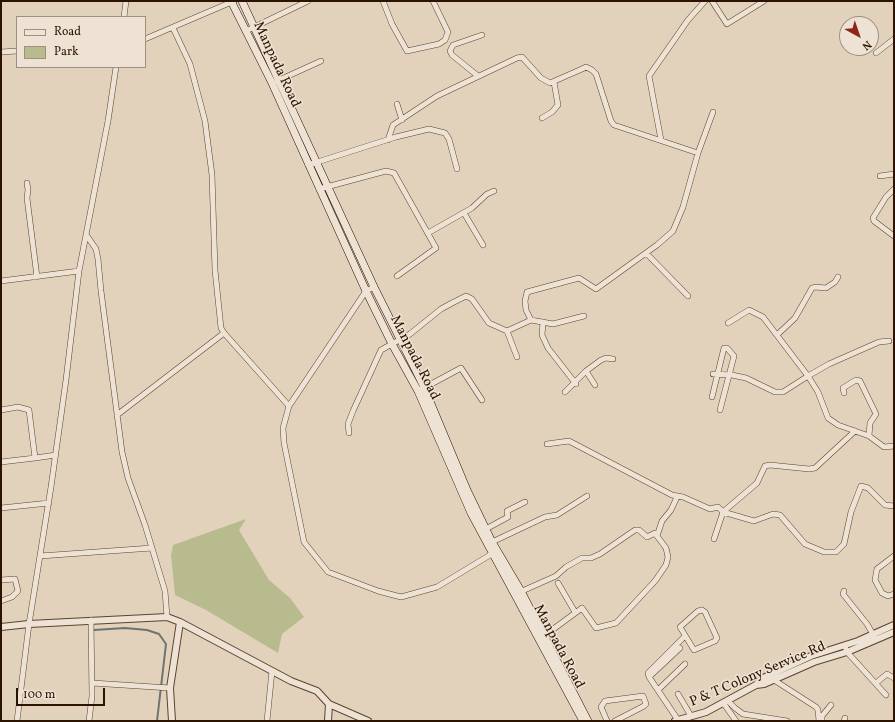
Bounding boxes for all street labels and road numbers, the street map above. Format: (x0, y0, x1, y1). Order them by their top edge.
street label: Manpada Road (249, 19, 303, 111)
street label: Manpada Road (385, 313, 443, 403)
street label: Manpada Road (529, 602, 587, 692)
street label: P & T Colony Service Rd (687, 639, 829, 711)

